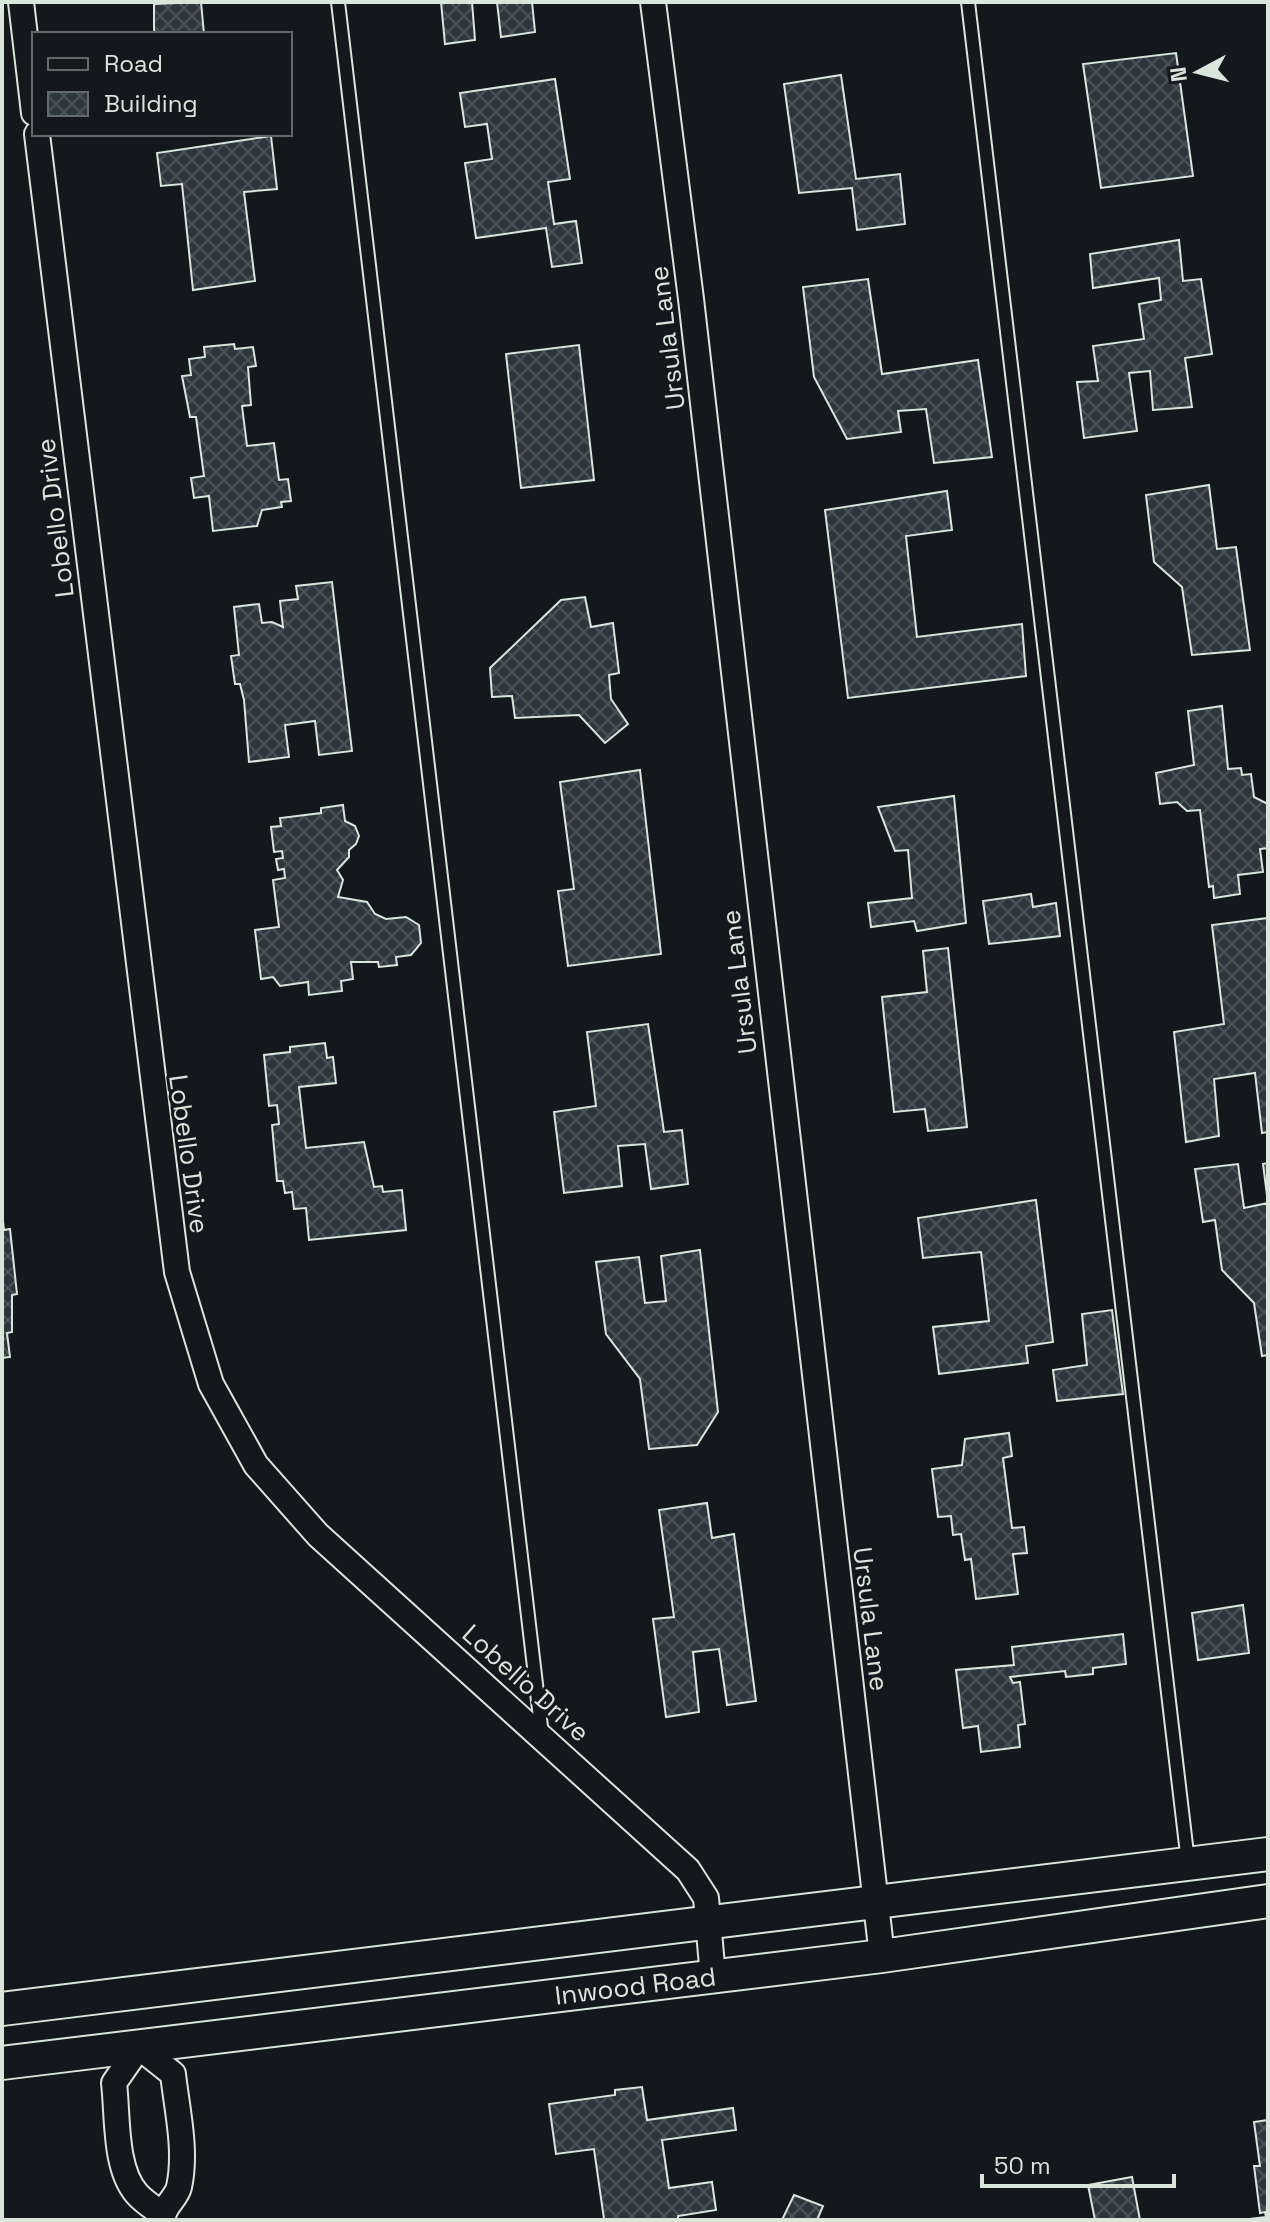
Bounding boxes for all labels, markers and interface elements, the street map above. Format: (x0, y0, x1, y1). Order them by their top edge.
legend (32, 32, 292, 136)
north arrow (1158, 32, 1238, 112)
text: Road (104, 48, 163, 79)
text: N (1163, 65, 1193, 83)
text: Building (104, 88, 198, 119)
street label: Ursula Lane (641, 264, 693, 412)
street label: Lobello Drive (28, 436, 82, 600)
street label: Ursula Lane (713, 908, 765, 1056)
street label: Lobello Drive (161, 1072, 217, 1236)
street label: Ursula Lane (845, 1545, 897, 1693)
street label: Lobello Drive (455, 1617, 597, 1749)
street label: Inwood Road (553, 1959, 718, 2013)
scale bar (982, 2138, 1174, 2188)
text: 50 m (994, 2150, 1051, 2181)

